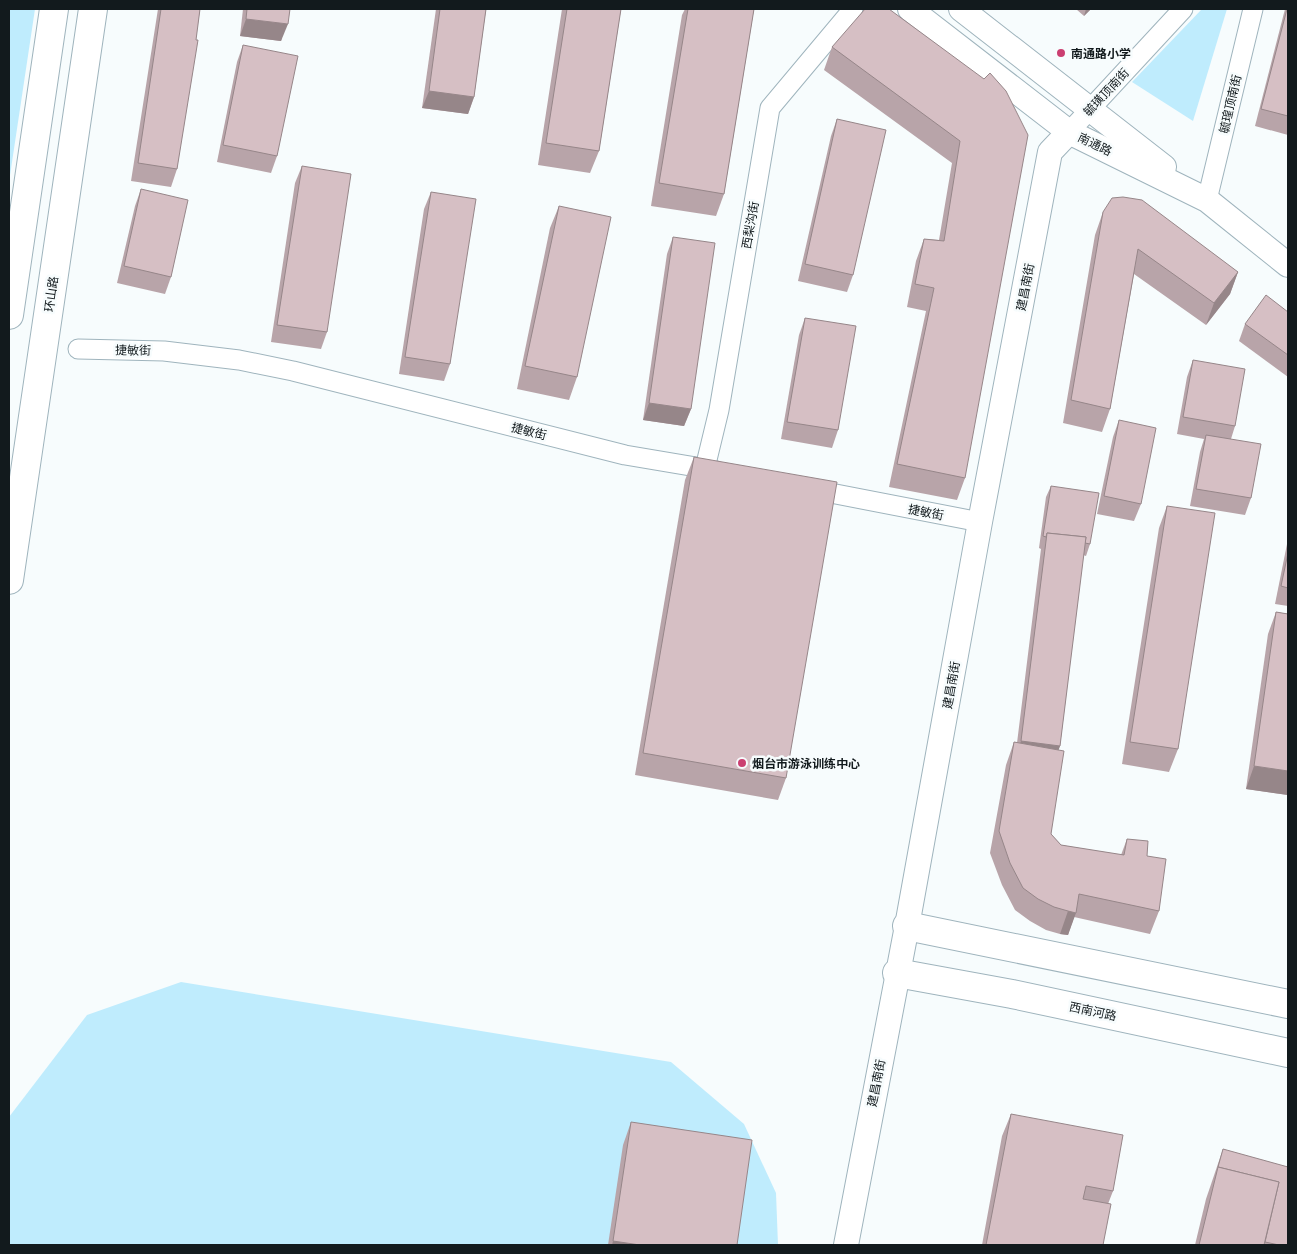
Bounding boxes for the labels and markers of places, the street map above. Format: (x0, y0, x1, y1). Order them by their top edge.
place label: 南通路小学 (1071, 45, 1131, 62)
marker: 南通路小学 (1055, 47, 1067, 59)
place label: 烟台市游泳训练中心 (752, 755, 860, 772)
marker: 烟台市游泳训练中心 (736, 757, 748, 769)

